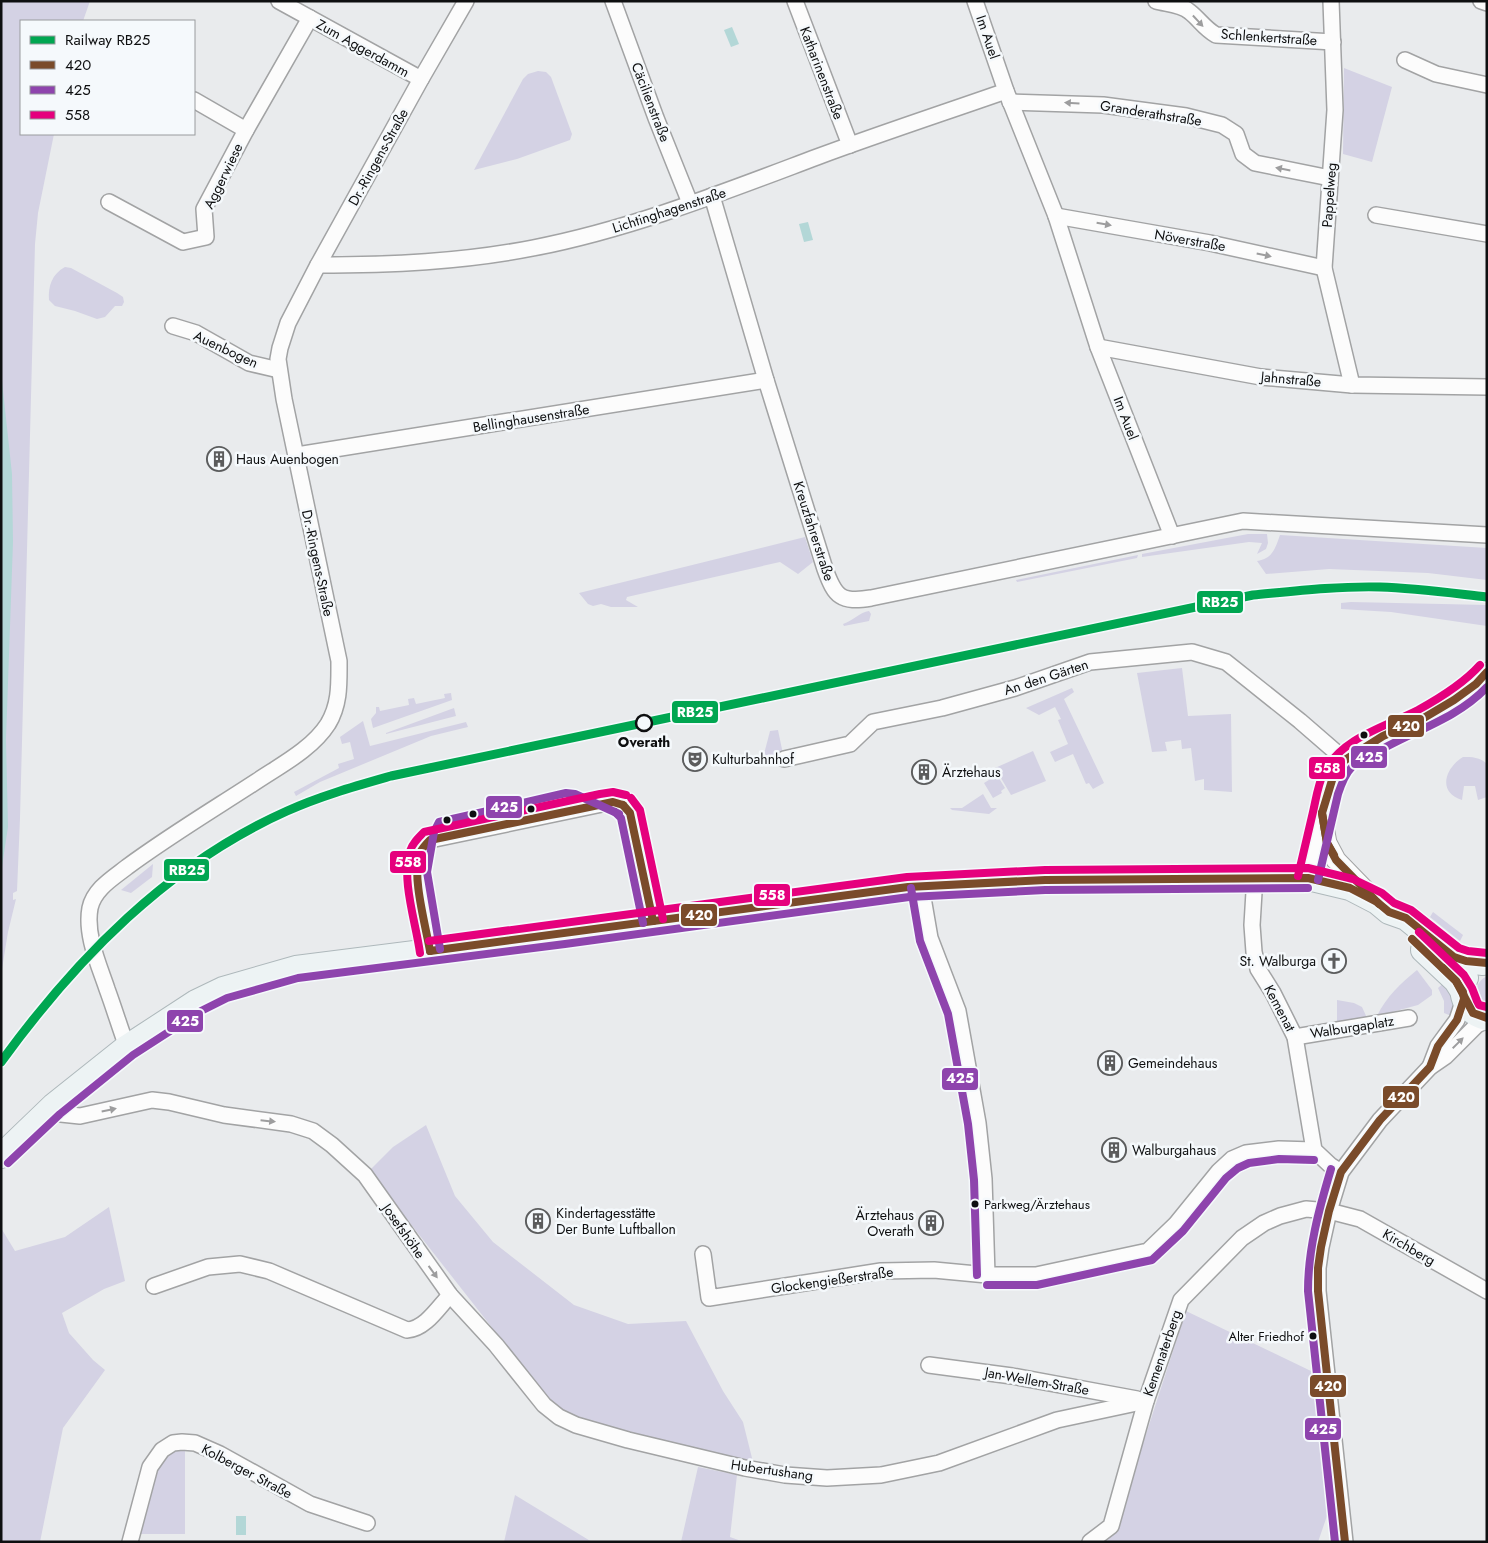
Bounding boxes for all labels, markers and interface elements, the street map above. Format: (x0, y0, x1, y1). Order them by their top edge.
street label: Im Auel (971, 12, 1005, 62)
street label: Zum Aggerdamm (313, 14, 413, 82)
one-way arrow (1192, 15, 1204, 27)
legend (20, 20, 195, 135)
street label: Katharinenstraße (795, 24, 849, 122)
street label: Schlenkertstraße (1220, 24, 1318, 50)
text: Railway RB25 (65, 29, 150, 51)
text: 420 (65, 54, 91, 76)
street label: Cäcilienstraße (627, 59, 675, 145)
text: 425 (65, 79, 91, 101)
street label: Granderathstraße (1099, 95, 1203, 131)
one-way arrow (1064, 99, 1080, 107)
text: 558 (65, 104, 90, 126)
street label: Dr.-Ringens-Straße (343, 105, 413, 209)
street label: Aggerwiese (198, 140, 248, 212)
street label: Pappelweg (1317, 162, 1341, 228)
one-way arrow (1275, 165, 1290, 173)
street label: Lichtinghagenstraße (610, 182, 728, 238)
one-way arrow (1096, 221, 1112, 229)
street label: Növerstraße (1153, 224, 1227, 256)
one-way arrow (1256, 251, 1272, 259)
street label: Auenbogen (190, 325, 262, 373)
street label: Jahnstraße (1258, 366, 1322, 392)
street label: Im Auel (1109, 393, 1143, 443)
street label: Bellinghausenstraße (471, 399, 591, 437)
building icon: Haus Auenbogen (206, 446, 232, 472)
place label: Haus Auenbogen (236, 449, 339, 469)
street label: Kreuzfahrerstraße (788, 479, 840, 583)
street label: Dr.-Ringens-Straße (297, 508, 339, 618)
line badge: RB25 (1196, 590, 1244, 614)
text: RB25 (1202, 592, 1238, 612)
street label: An den Gärten (1001, 654, 1091, 700)
line badge: RB25 (671, 700, 719, 724)
text: RB25 (677, 702, 713, 722)
marker: Overath (635, 714, 653, 732)
line badge: 420 (1387, 714, 1425, 738)
text: 420 (1392, 716, 1420, 736)
unlabelled marker (1359, 730, 1369, 740)
place label: Overath (618, 732, 670, 752)
line badge: 425 (1350, 745, 1388, 769)
theatre icon: Kulturbahnhof (682, 746, 708, 772)
text: 425 (1355, 747, 1383, 767)
place label: Kulturbahnhof (712, 749, 795, 769)
line badge: 558 (1308, 756, 1346, 780)
text: 558 (1314, 758, 1341, 778)
building icon: Ärztehaus (911, 759, 937, 785)
place label: Ärztehaus (942, 762, 1001, 782)
line badge: 425 (485, 795, 523, 819)
text: 425 (490, 797, 518, 817)
unlabelled marker (526, 804, 536, 814)
unlabelled marker (468, 809, 478, 819)
unlabelled marker (442, 815, 452, 825)
line badge: 558 (389, 850, 427, 874)
text: 558 (395, 852, 422, 872)
line badge: RB25 (163, 858, 210, 882)
text: RB25 (169, 860, 205, 880)
line badge: 558 (753, 883, 791, 907)
text: 558 (759, 885, 786, 905)
line badge: 420 (680, 903, 718, 927)
text: 420 (685, 905, 713, 925)
church icon: St. Walburga (1321, 948, 1347, 974)
place label: St. Walburga (1240, 951, 1316, 971)
street label: Kemenat (1259, 981, 1301, 1035)
line badge: 425 (166, 1009, 204, 1033)
street label: Walburgaplatz (1309, 1010, 1396, 1044)
text: 425 (171, 1011, 199, 1031)
one-way arrow (1452, 1038, 1464, 1050)
building icon: Gemeindehaus (1097, 1050, 1123, 1076)
place label: Gemeindehaus (1128, 1053, 1218, 1073)
line badge: 425 (941, 1067, 979, 1091)
text: 425 (946, 1068, 974, 1088)
line badge: 420 (1382, 1085, 1420, 1109)
text: 420 (1387, 1087, 1415, 1107)
one-way arrow (101, 1106, 117, 1114)
one-way arrow (261, 1117, 277, 1125)
building icon: Walburgahaus (1101, 1137, 1127, 1163)
place label: Walburgahaus (1132, 1140, 1216, 1160)
place label: Parkweg/Ärztehaus (984, 1195, 1090, 1214)
street label: Josefshöhe (377, 1198, 430, 1263)
marker: Parkweg/Ärztehaus (970, 1199, 980, 1209)
place label: Kindertagesstätte Der Bunte Luftballon (556, 1203, 676, 1239)
place label: Ärztehaus Overath (855, 1205, 914, 1241)
building icon: Kindertagesstätte Der Bunte Luftballon (525, 1208, 551, 1234)
building icon: Ärztehaus Overath (918, 1210, 944, 1236)
street label: Kirchberg (1379, 1224, 1439, 1270)
street label: Glockengießerstraße (770, 1262, 894, 1298)
one-way arrow (428, 1265, 438, 1279)
street label: Kemenaterberg (1138, 1307, 1186, 1399)
place label: Alter Friedhof (1228, 1327, 1304, 1346)
marker: Alter Friedhof (1308, 1331, 1318, 1341)
street label: Jan-Wellem-Straße (981, 1362, 1091, 1400)
line badge: 420 (1309, 1374, 1347, 1398)
text: 420 (1314, 1376, 1342, 1396)
line badge: 425 (1304, 1417, 1342, 1441)
text: 425 (1309, 1419, 1337, 1439)
street label: Kolberger Straße (198, 1439, 296, 1503)
street label: Hubertushang (729, 1454, 815, 1486)

